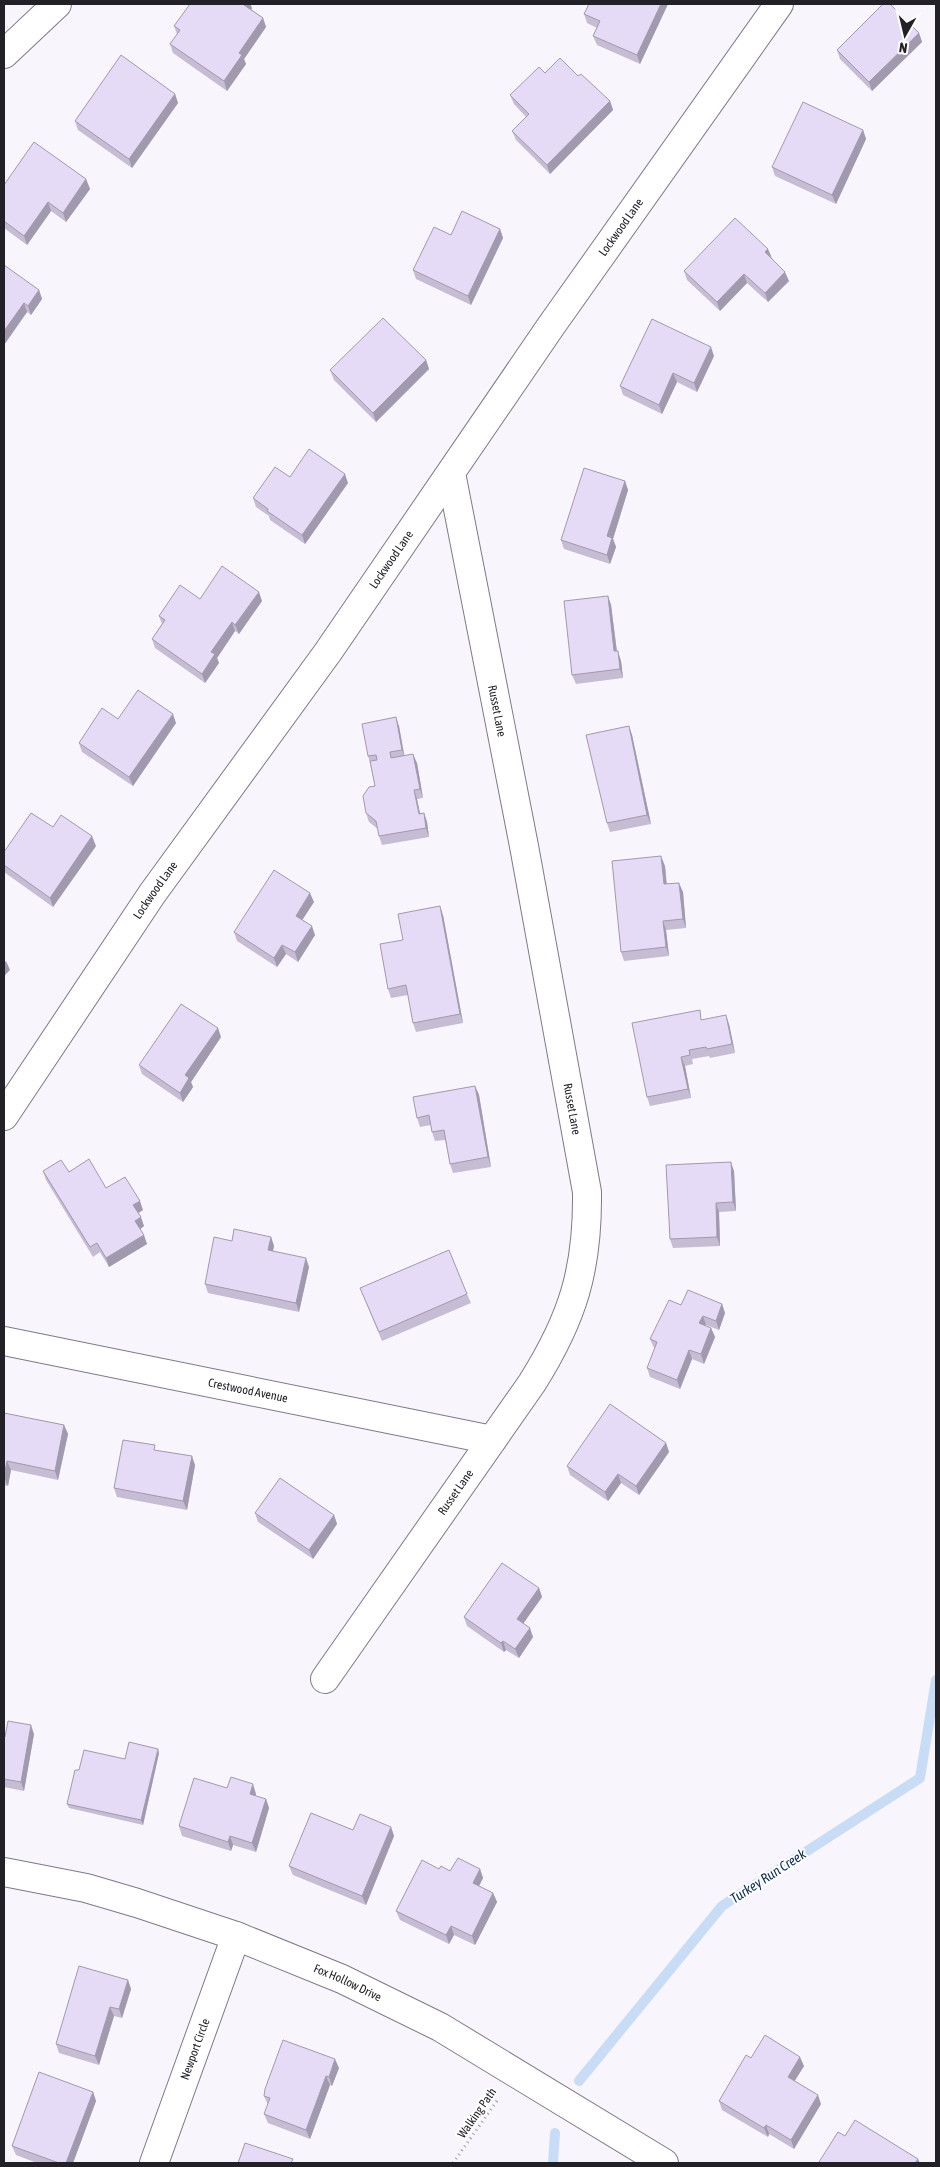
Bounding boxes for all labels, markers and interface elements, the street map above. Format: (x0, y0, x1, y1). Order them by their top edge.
north arrow (880, 10, 930, 60)
text: N (898, 39, 908, 56)
street label: Lockwood Lane (596, 196, 646, 259)
street label: Lockwood Lane (366, 528, 416, 591)
street label: Russet Lane (485, 684, 509, 738)
street label: Lockwood Lane (130, 858, 180, 922)
street label: Russet Lane (561, 1082, 583, 1136)
street label: Crestwood Avenue (207, 1376, 289, 1405)
street label: Russet Lane (435, 1467, 476, 1518)
water label: Turkey Run Creek (727, 1845, 810, 1906)
street label: Fox Hollow Drive (312, 1961, 384, 2004)
street label: Newport Circle (178, 2017, 213, 2082)
street label: Walking Path (455, 2085, 499, 2141)

